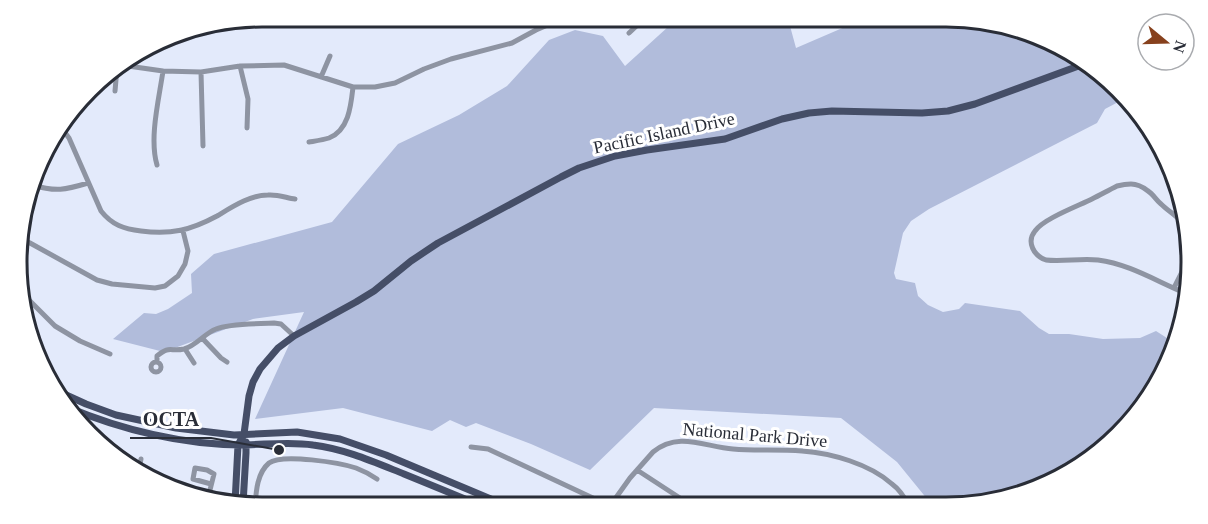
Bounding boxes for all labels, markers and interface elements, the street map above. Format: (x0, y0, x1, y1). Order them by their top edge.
north arrow (1136, 12, 1196, 72)
text: N (1170, 38, 1190, 55)
street label: Pacific Island Drive (592, 108, 736, 158)
callout: OCTA (130, 400, 211, 438)
text: OCTA (143, 408, 200, 430)
street label: National Park Drive (682, 419, 828, 451)

